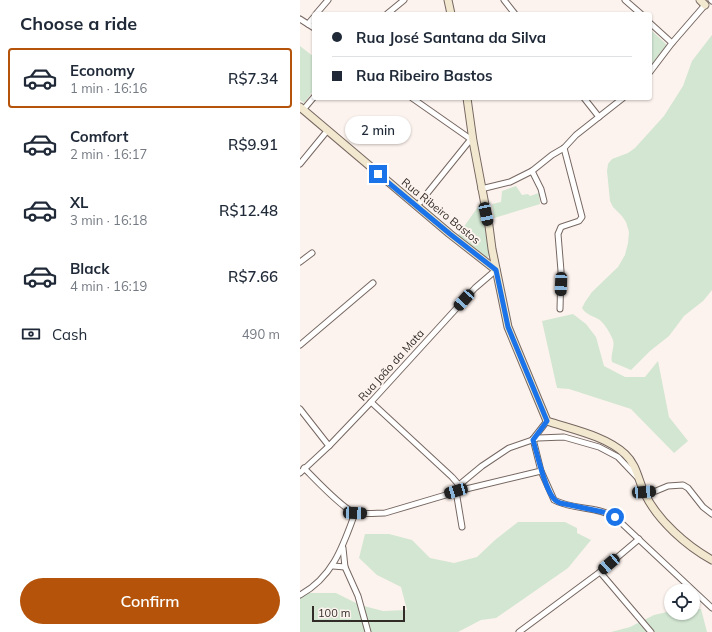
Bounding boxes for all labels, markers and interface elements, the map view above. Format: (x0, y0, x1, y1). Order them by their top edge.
text: Choose a ride (20, 12, 137, 35)
text: Rua José Santana da Silva (356, 28, 546, 47)
icon: car (22, 60, 58, 96)
text: Economy (70, 61, 135, 80)
text: Rua Ribeiro Bastos (356, 66, 493, 85)
text: R$7.34 (228, 69, 278, 88)
text: 1 min · 16:16 (70, 80, 147, 96)
callout: 2 min (345, 116, 411, 144)
text: 2 min (361, 122, 395, 138)
icon: car (22, 126, 58, 162)
text: Comfort (70, 127, 128, 146)
text: R$9.91 (228, 135, 278, 154)
text: 2 min · 16:17 (70, 146, 147, 162)
route end (369, 165, 387, 183)
street label: Rua Ribeiro Bastos (399, 175, 483, 247)
icon: car (22, 192, 58, 228)
text: XL (70, 193, 88, 212)
text: R$12.48 (219, 201, 278, 220)
car (478, 201, 494, 227)
text: 3 min · 16:18 (70, 212, 147, 228)
icon: car (22, 258, 58, 294)
text: Black (70, 259, 109, 278)
text: R$7.66 (228, 267, 278, 286)
car (555, 272, 567, 296)
text: 4 min · 16:19 (70, 278, 147, 294)
car (452, 287, 476, 313)
icon: cash (20, 323, 42, 345)
text: Cash (52, 325, 87, 344)
text: 490 m (242, 326, 280, 342)
street label: Rua João da Mata (355, 326, 427, 404)
car (443, 482, 469, 500)
car (632, 485, 656, 499)
car (343, 507, 367, 519)
route start (606, 508, 624, 526)
car (596, 552, 622, 576)
button: Confirm (20, 578, 280, 624)
map controls (664, 584, 700, 620)
button: locate (664, 584, 700, 620)
scale bar (312, 604, 405, 623)
text: 100 m (318, 606, 350, 620)

